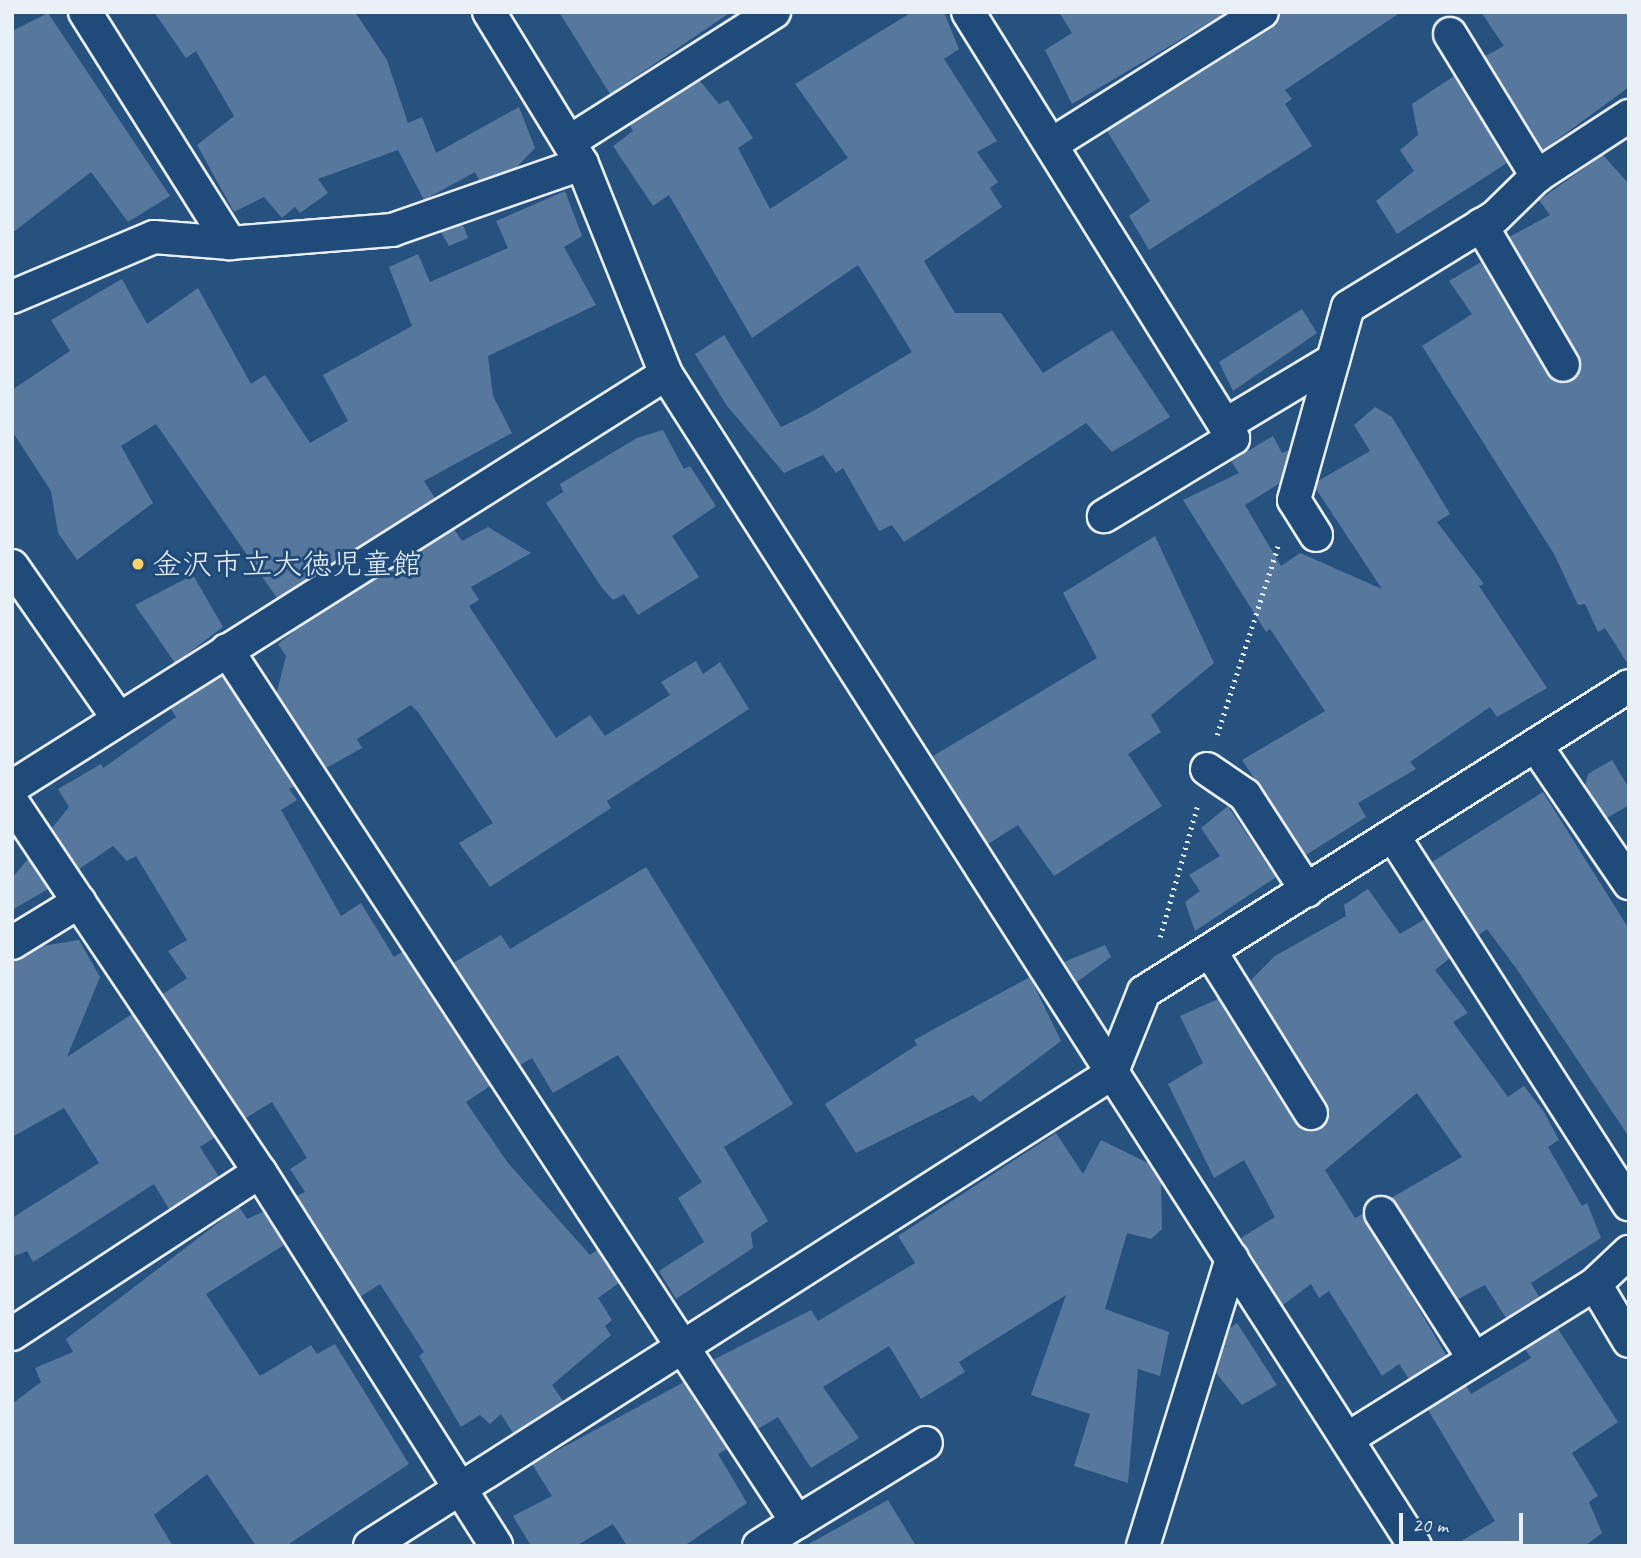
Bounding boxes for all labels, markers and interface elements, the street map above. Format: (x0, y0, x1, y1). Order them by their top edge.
place label: 金沢市立大徳児童館 (152, 546, 422, 582)
marker: 金沢市立大徳児童館 (130, 556, 146, 572)
scale bar (1403, 1498, 1527, 1542)
text: 20 m (1412, 1512, 1448, 1538)

